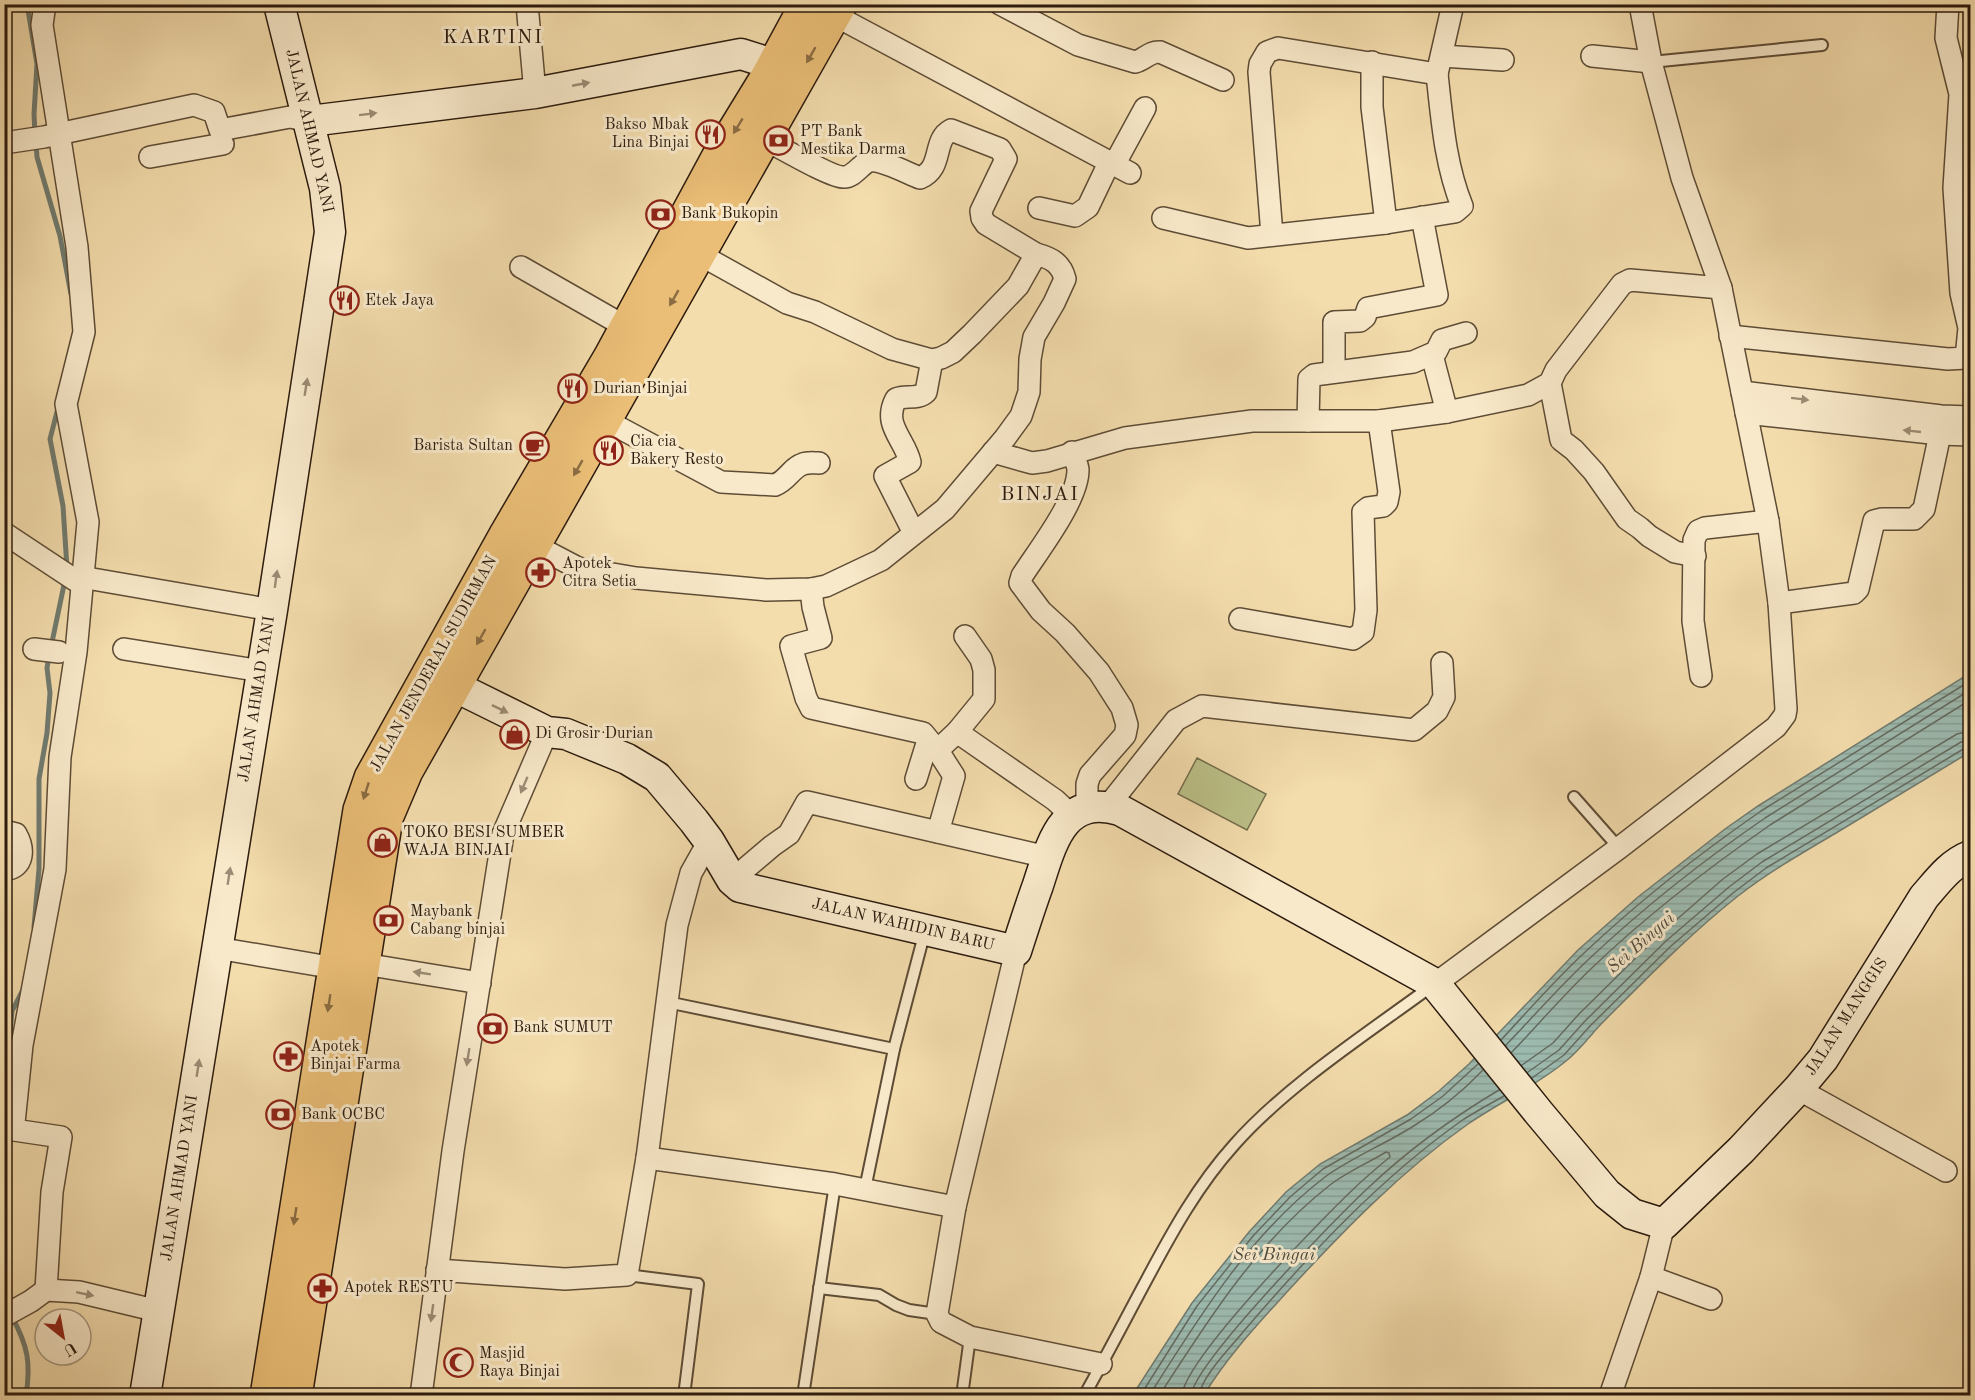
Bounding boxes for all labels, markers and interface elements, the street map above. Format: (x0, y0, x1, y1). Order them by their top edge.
district label: KARTINI (443, 28, 543, 48)
street label: JALAN AHMAD YANI (282, 47, 336, 215)
one-way arrow (806, 47, 816, 64)
one-way arrow (572, 79, 591, 88)
one-way arrow (358, 109, 377, 119)
place label: Bakso Mbak Lina Binjai (605, 117, 689, 151)
restaurant icon: Bakso Mbak Lina Binjai (694, 118, 726, 150)
one-way arrow (732, 118, 743, 134)
place label: PT Bank Mestika Darma (800, 124, 906, 158)
bank icon: PT Bank Mestika Darma (763, 125, 795, 157)
bank icon: Bank Bukopin (644, 198, 676, 230)
place label: Bank Bukopin (681, 206, 779, 222)
restaurant icon: Etek Jaya (328, 285, 360, 317)
one-way arrow (668, 290, 679, 306)
place label: Etek Jaya (365, 293, 434, 309)
restaurant icon: Durian Binjai (556, 373, 588, 405)
one-way arrow (301, 377, 310, 396)
place label: Durian Binjai (593, 381, 687, 397)
one-way arrow (1790, 395, 1809, 404)
one-way arrow (1903, 426, 1922, 436)
cafe icon: Barista Sultan (518, 430, 550, 462)
place label: Cia cia Bakery Resto (630, 434, 724, 468)
restaurant icon: Cia cia Bakery Resto (593, 435, 625, 467)
place label: Barista Sultan (413, 438, 513, 454)
one-way arrow (572, 460, 583, 476)
district label: BINJAI (1001, 485, 1079, 505)
street label: JALAN JENDERAL SUDIRMAN (368, 553, 500, 775)
place label: Apotek Citra Setia (562, 556, 637, 590)
pharmacy icon: Apotek Citra Setia (525, 557, 557, 589)
one-way arrow (271, 570, 280, 589)
street label: JALAN AHMAD YANI (236, 615, 278, 783)
one-way arrow (476, 629, 486, 646)
one-way arrow (492, 704, 509, 714)
shop icon: Di Grosir Durian (498, 718, 530, 750)
place label: Di Grosir Durian (535, 726, 653, 742)
one-way arrow (519, 777, 529, 795)
one-way arrow (361, 782, 371, 800)
place label: TOKO BESI SUMBER WAJA BINJAI (403, 825, 565, 859)
shop icon: TOKO BESI SUMBER WAJA BINJAI (366, 826, 398, 858)
one-way arrow (224, 866, 233, 885)
street label: JALAN WAHIDIN BARU (810, 896, 996, 954)
place label: Maybank Cabang binjai (410, 904, 505, 938)
bank icon: Maybank Cabang binjai (373, 905, 405, 937)
water label: Sei Bingai (1604, 909, 1678, 977)
street label: JALAN MANGGIS (1803, 955, 1891, 1079)
one-way arrow (412, 969, 431, 978)
one-way arrow (325, 994, 334, 1013)
bank icon: Bank SUMUT (476, 1012, 508, 1044)
place label: Bank SUMUT (513, 1020, 613, 1036)
place label: Apotek Binjai Farma (310, 1039, 401, 1073)
pharmacy icon: Apotek Binjai Farma (273, 1040, 305, 1072)
one-way arrow (463, 1048, 472, 1067)
one-way arrow (193, 1059, 202, 1078)
street label: JALAN AHMAD YANI (159, 1094, 201, 1262)
bank icon: Bank OCBC (264, 1099, 296, 1131)
place label: Bank OCBC (301, 1107, 385, 1123)
one-way arrow (291, 1207, 300, 1226)
water label: Sei Bingai (1233, 1246, 1315, 1264)
pharmacy icon: Apotek RESTU (306, 1272, 338, 1304)
place label: Apotek RESTU (343, 1280, 454, 1296)
one-way arrow (76, 1290, 95, 1299)
one-way arrow (427, 1303, 436, 1322)
north arrow (33, 1307, 93, 1367)
text: U (60, 1338, 79, 1358)
place label: Masjid Raya Binjai (479, 1346, 560, 1380)
mosque icon: Masjid Raya Binjai (442, 1347, 474, 1379)

